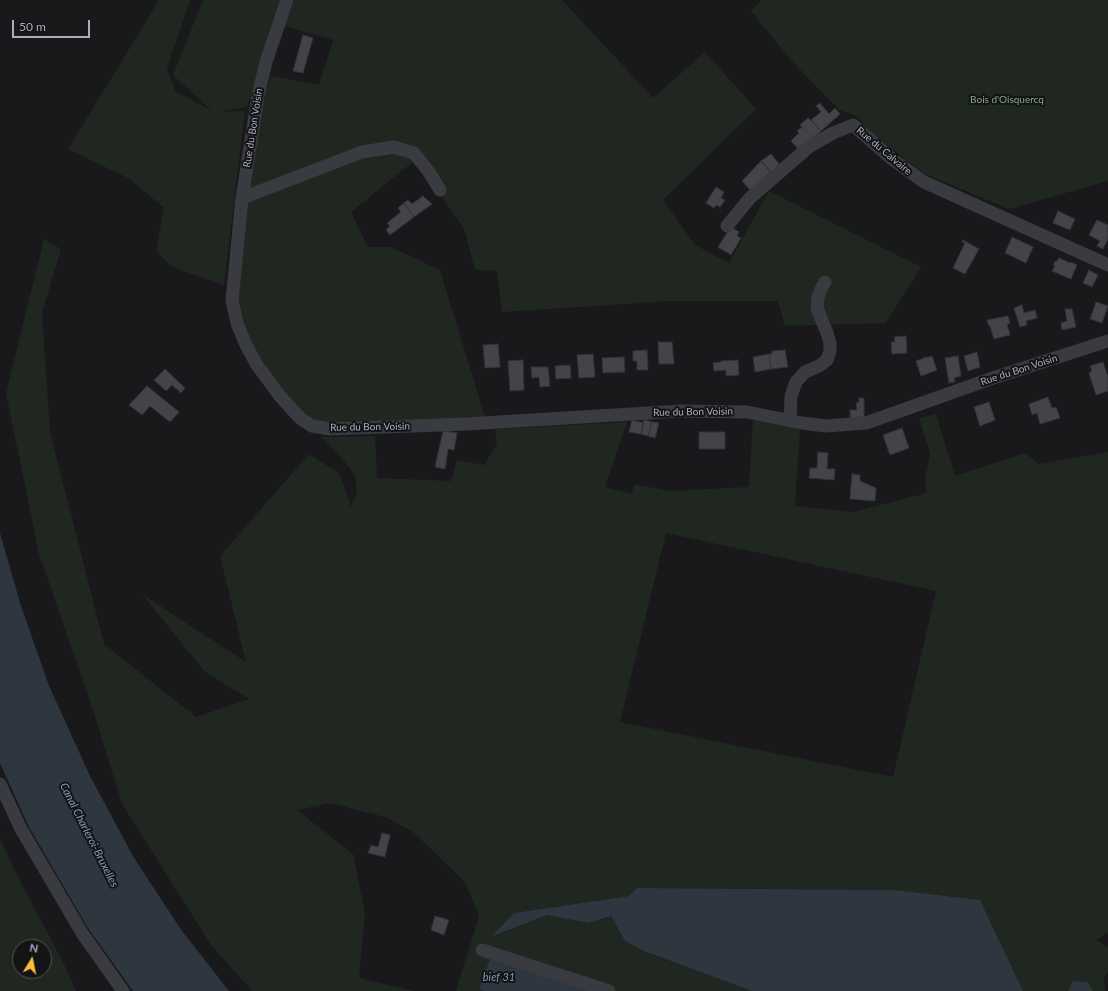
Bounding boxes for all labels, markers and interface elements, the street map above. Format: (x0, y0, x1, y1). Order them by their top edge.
scale bar (14, 12, 92, 38)
text: 50 m (19, 19, 46, 34)
street label: Rue du Bon Voisin (241, 88, 265, 168)
park label: Bois d'Oisquercq (970, 94, 1044, 106)
street label: Rue du Calvaire (854, 124, 914, 178)
street label: Rue du Bon Voisin (979, 352, 1059, 388)
street label: Rue du Bon Voisin (653, 405, 733, 419)
street label: Rue du Bon Voisin (330, 420, 410, 434)
water label: Canal Charleroi-Bruxelles (57, 781, 121, 889)
north arrow (12, 939, 52, 979)
text: N (29, 941, 39, 955)
water label: bief 31 (483, 970, 515, 984)

